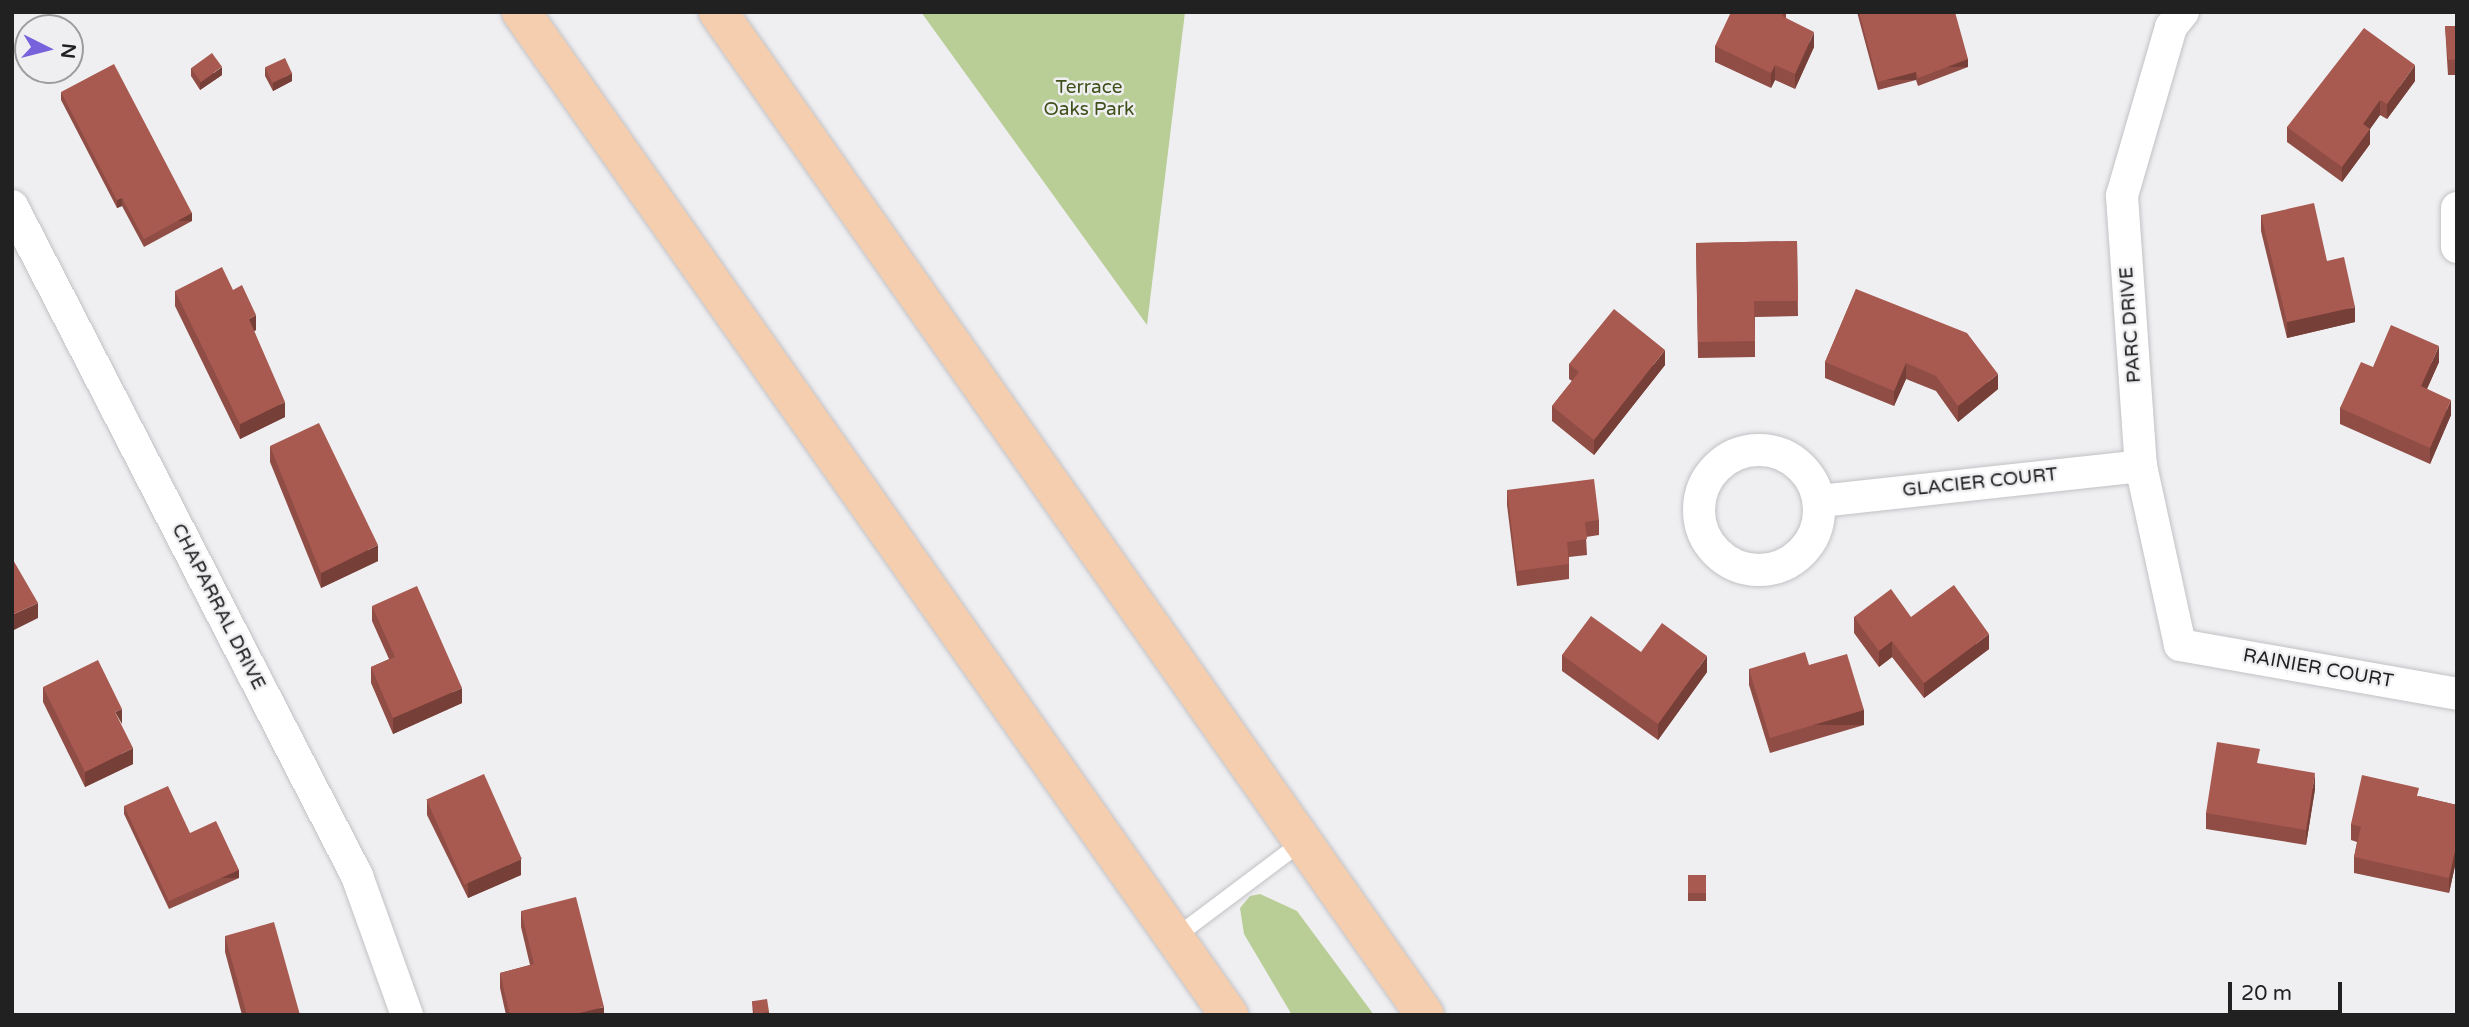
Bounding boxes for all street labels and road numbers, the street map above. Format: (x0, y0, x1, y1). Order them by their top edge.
street label: PARC DRIVE (2116, 266, 2146, 384)
street label: GLACIER COURT (1901, 464, 2059, 502)
street label: CHAPARRAL DRIVE (166, 520, 270, 694)
street label: RAINIER COURT (2241, 645, 2395, 693)

